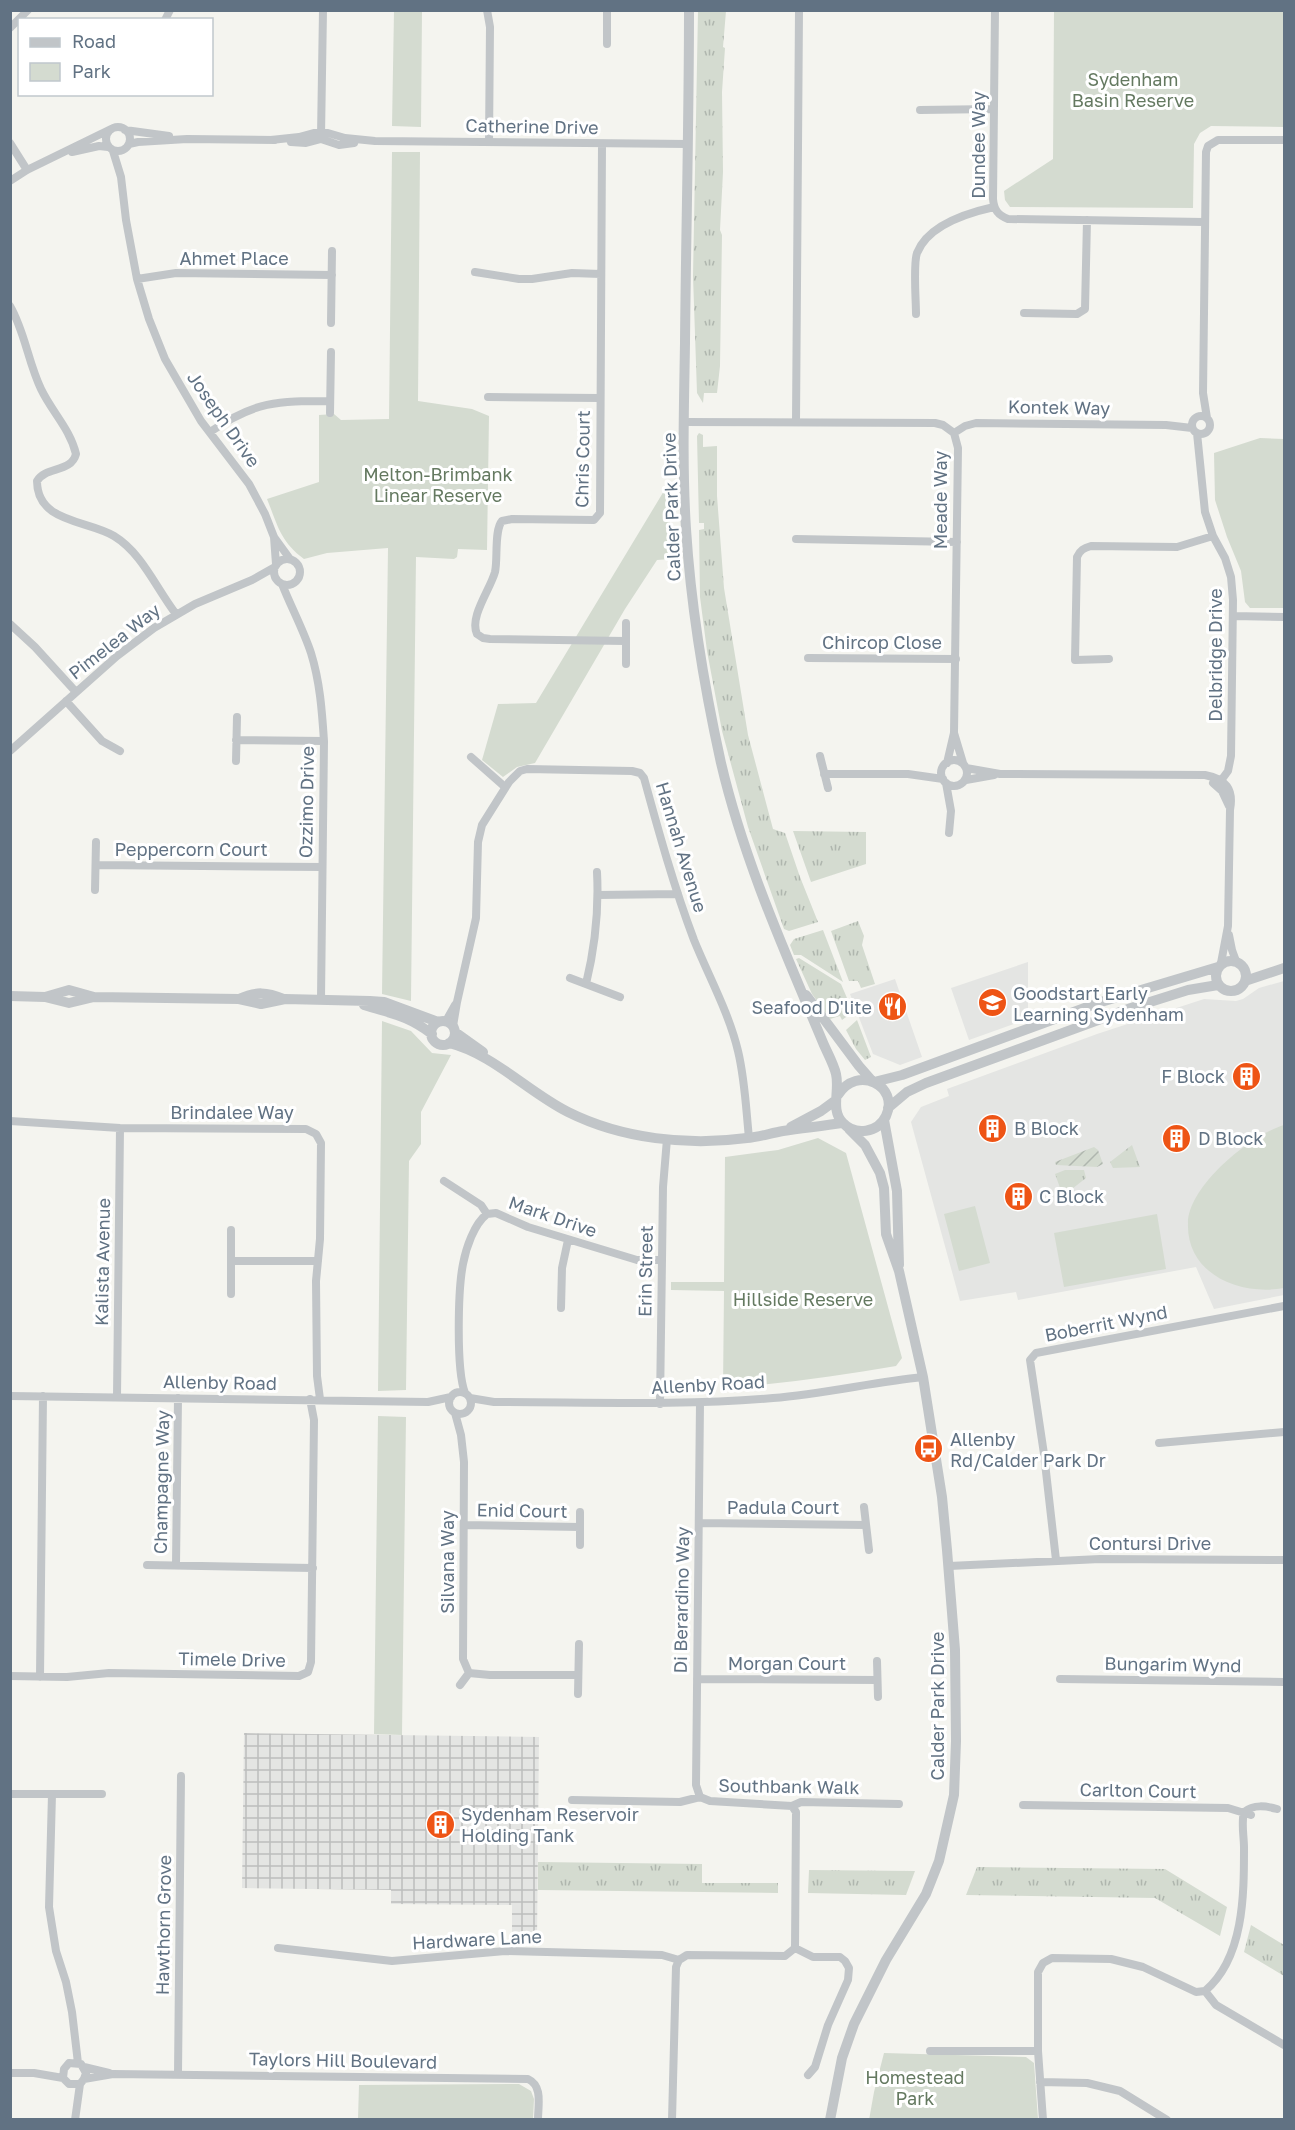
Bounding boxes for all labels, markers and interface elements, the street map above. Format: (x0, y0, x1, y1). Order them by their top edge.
legend (18, 18, 213, 96)
text: Road (72, 30, 116, 52)
text: Park (72, 60, 111, 82)
park label: Sydenham Basin Reserve (1072, 68, 1194, 111)
street label: Dundee Way (967, 91, 989, 199)
street label: Catherine Drive (465, 114, 599, 138)
street label: Ahmet Place (179, 247, 289, 269)
street label: Joseph Drive (183, 367, 265, 471)
street label: Kontek Way (1008, 395, 1110, 419)
street label: Chris Court (570, 410, 594, 508)
street label: Calder Park Drive (657, 432, 685, 582)
street label: Meade Way (929, 451, 951, 549)
park label: Melton-Brimbank Linear Reserve (363, 463, 513, 506)
street label: Delbridge Drive (1204, 588, 1226, 722)
street label: Pimelea Way (64, 598, 164, 684)
street label: Chircop Close (822, 631, 942, 653)
street label: Ozzimo Drive (294, 746, 318, 858)
street label: Hannah Avenue (652, 779, 712, 915)
street label: Peppercorn Court (114, 838, 268, 860)
place label: Goodstart Early Learning Sydenham (1013, 982, 1184, 1025)
school or university icon: Goodstart Early Learning Sydenham (976, 987, 1008, 1019)
restaurant icon: Seafood D'lite (877, 991, 909, 1023)
place label: Seafood D'lite (752, 996, 872, 1018)
building icon: F Block (1230, 1060, 1262, 1092)
place label: F Block (1161, 1065, 1225, 1087)
street label: Brindalee Way (170, 1101, 294, 1123)
building icon: B Block (977, 1112, 1009, 1144)
place label: B Block (1014, 1117, 1079, 1139)
building icon: D Block (1161, 1122, 1193, 1154)
place label: D Block (1198, 1127, 1264, 1149)
building icon: C Block (1002, 1180, 1034, 1212)
place label: C Block (1039, 1185, 1104, 1207)
street label: Mark Drive (506, 1191, 600, 1241)
street label: Kalista Avenue (90, 1198, 114, 1326)
street label: Erin Street (633, 1225, 657, 1317)
park label: Hillside Reserve (733, 1288, 873, 1310)
street label: Boberrit Wynd (1043, 1300, 1169, 1346)
street label: Allenby Road (163, 1370, 277, 1394)
street label: Allenby Road (651, 1370, 765, 1398)
street label: Champagne Way (149, 1410, 173, 1554)
place label: Allenby Rd/Calder Park Dr (950, 1428, 1106, 1471)
bus stop icon: Allenby Rd/Calder Park Dr (913, 1433, 945, 1465)
street label: Padula Court (727, 1496, 839, 1518)
street label: Enid Court (476, 1498, 568, 1522)
street label: Silvana Way (436, 1510, 458, 1614)
street label: Di Berardino Way (669, 1526, 693, 1674)
street label: Contursi Drive (1089, 1532, 1211, 1554)
street label: Calder Park Drive (926, 1631, 948, 1781)
street label: Timele Drive (178, 1647, 286, 1671)
street label: Morgan Court (728, 1652, 846, 1674)
street label: Bungarim Wynd (1104, 1652, 1242, 1676)
street label: Southbank Walk (718, 1774, 860, 1798)
street label: Carlton Court (1079, 1778, 1197, 1802)
place label: Sydenham Reservoir Holding Tank (461, 1803, 639, 1846)
building icon: Sydenham Reservoir Holding Tank (424, 1808, 456, 1840)
street label: Hawthorn Grove (151, 1855, 175, 1995)
street label: Hardware Lane (411, 1925, 543, 1953)
street label: Taylors Hill Boulevard (249, 2047, 437, 2073)
park label: Homestead Park (865, 2066, 965, 2109)

